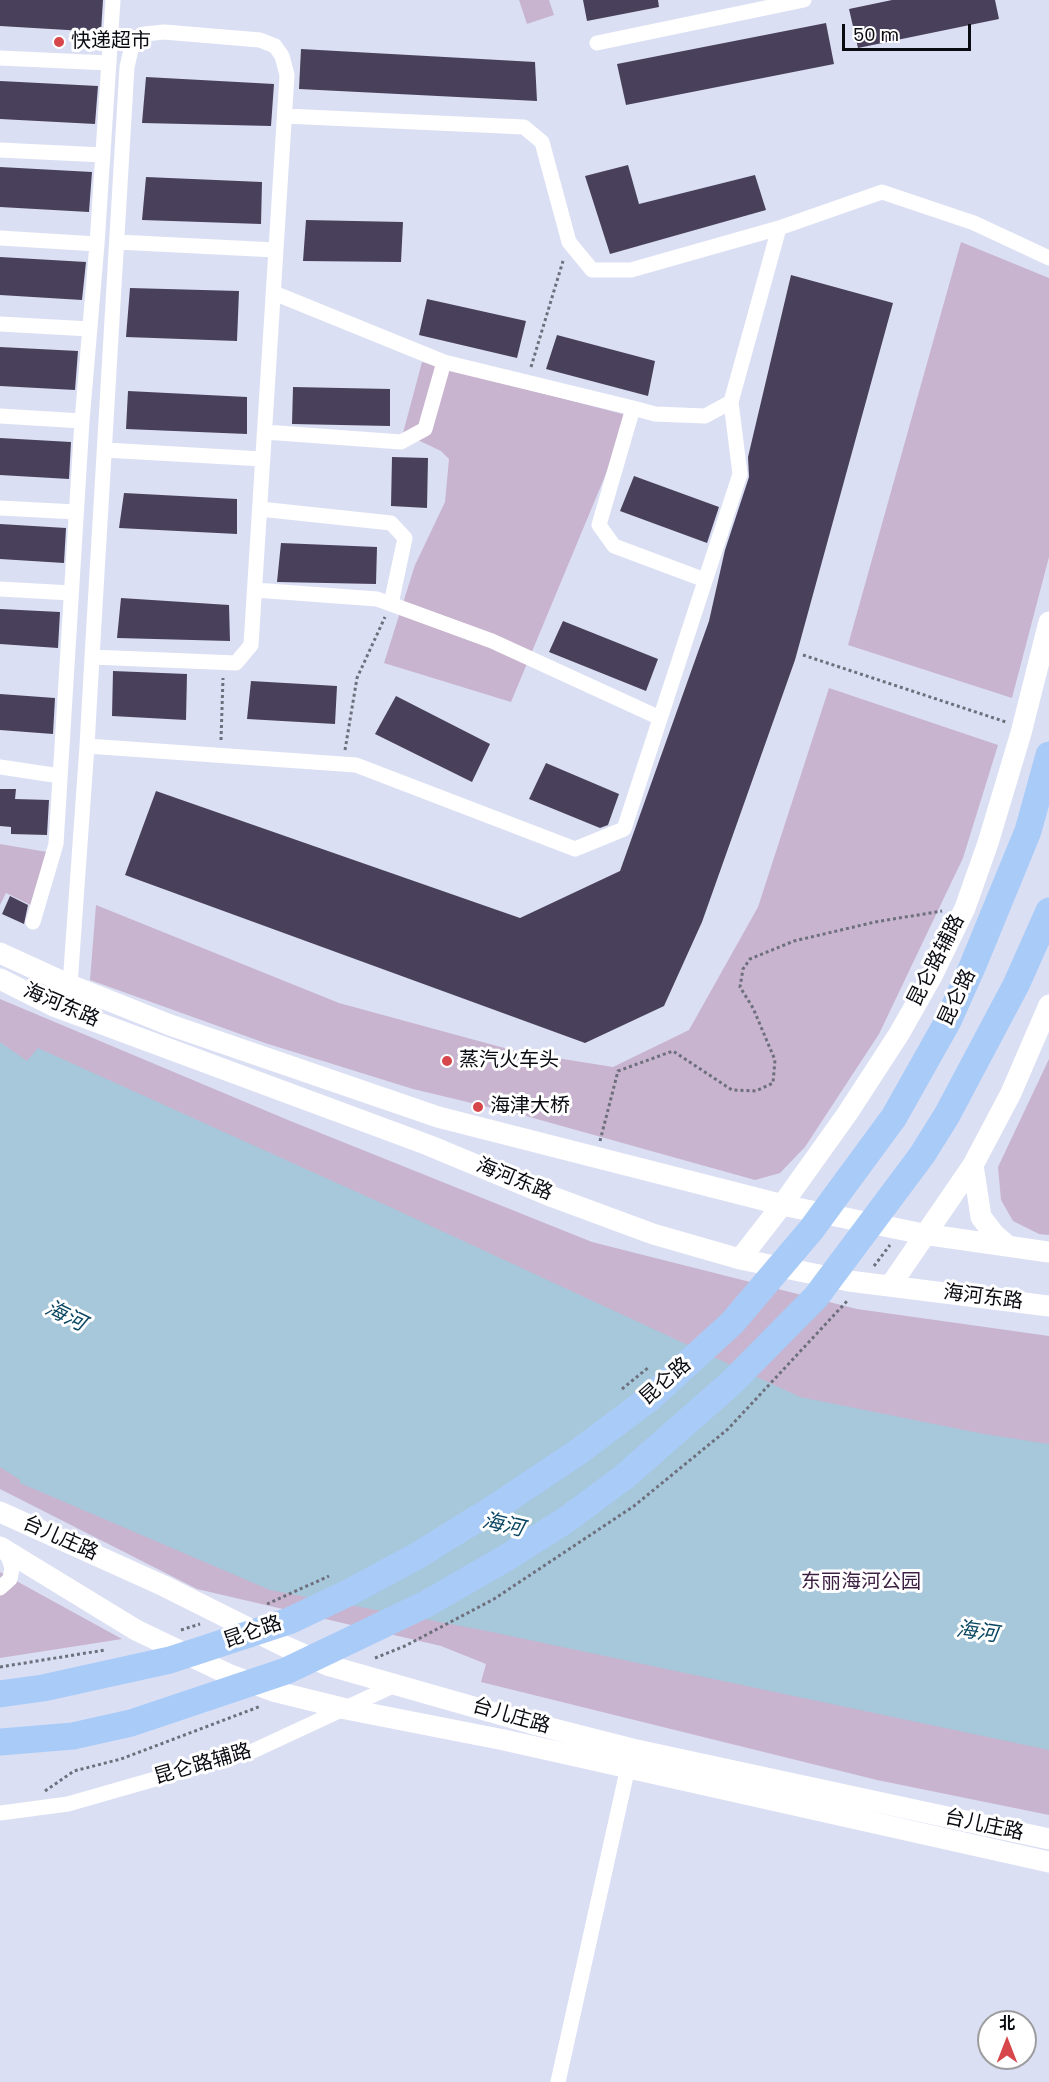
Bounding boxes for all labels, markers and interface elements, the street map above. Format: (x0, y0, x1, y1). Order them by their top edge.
scale bar (845, 12, 974, 50)
text: 50 m (853, 22, 899, 47)
place label: 快递超市 (71, 30, 151, 54)
marker: 快递超市 (52, 35, 66, 49)
street label: 昆仑路辅路 (904, 911, 970, 1011)
street label: 昆仑路 (934, 966, 982, 1030)
street label: 海河东路 (19, 979, 103, 1033)
place label: 蒸汽火车头 (459, 1049, 559, 1073)
marker: 蒸汽火车头 (440, 1054, 454, 1068)
place label: 海津大桥 (490, 1095, 570, 1119)
marker: 海津大桥 (471, 1100, 485, 1114)
street label: 海河东路 (472, 1154, 556, 1206)
street label: 海河东路 (942, 1281, 1024, 1315)
water label: 海河 (41, 1296, 89, 1338)
street label: 昆仑路 (635, 1353, 697, 1411)
water label: 海河 (480, 1509, 526, 1543)
street label: 台儿庄路 (19, 1512, 101, 1566)
park label: 东丽海河公园 (801, 1571, 921, 1595)
street label: 昆仑路 (221, 1612, 285, 1654)
water label: 海河 (954, 1618, 1000, 1648)
street label: 台儿庄路 (469, 1694, 553, 1740)
street label: 昆仑路辅路 (152, 1740, 254, 1790)
street label: 台儿庄路 (942, 1806, 1026, 1846)
north arrow (977, 2010, 1037, 2070)
text: 北 (999, 2012, 1015, 2035)

